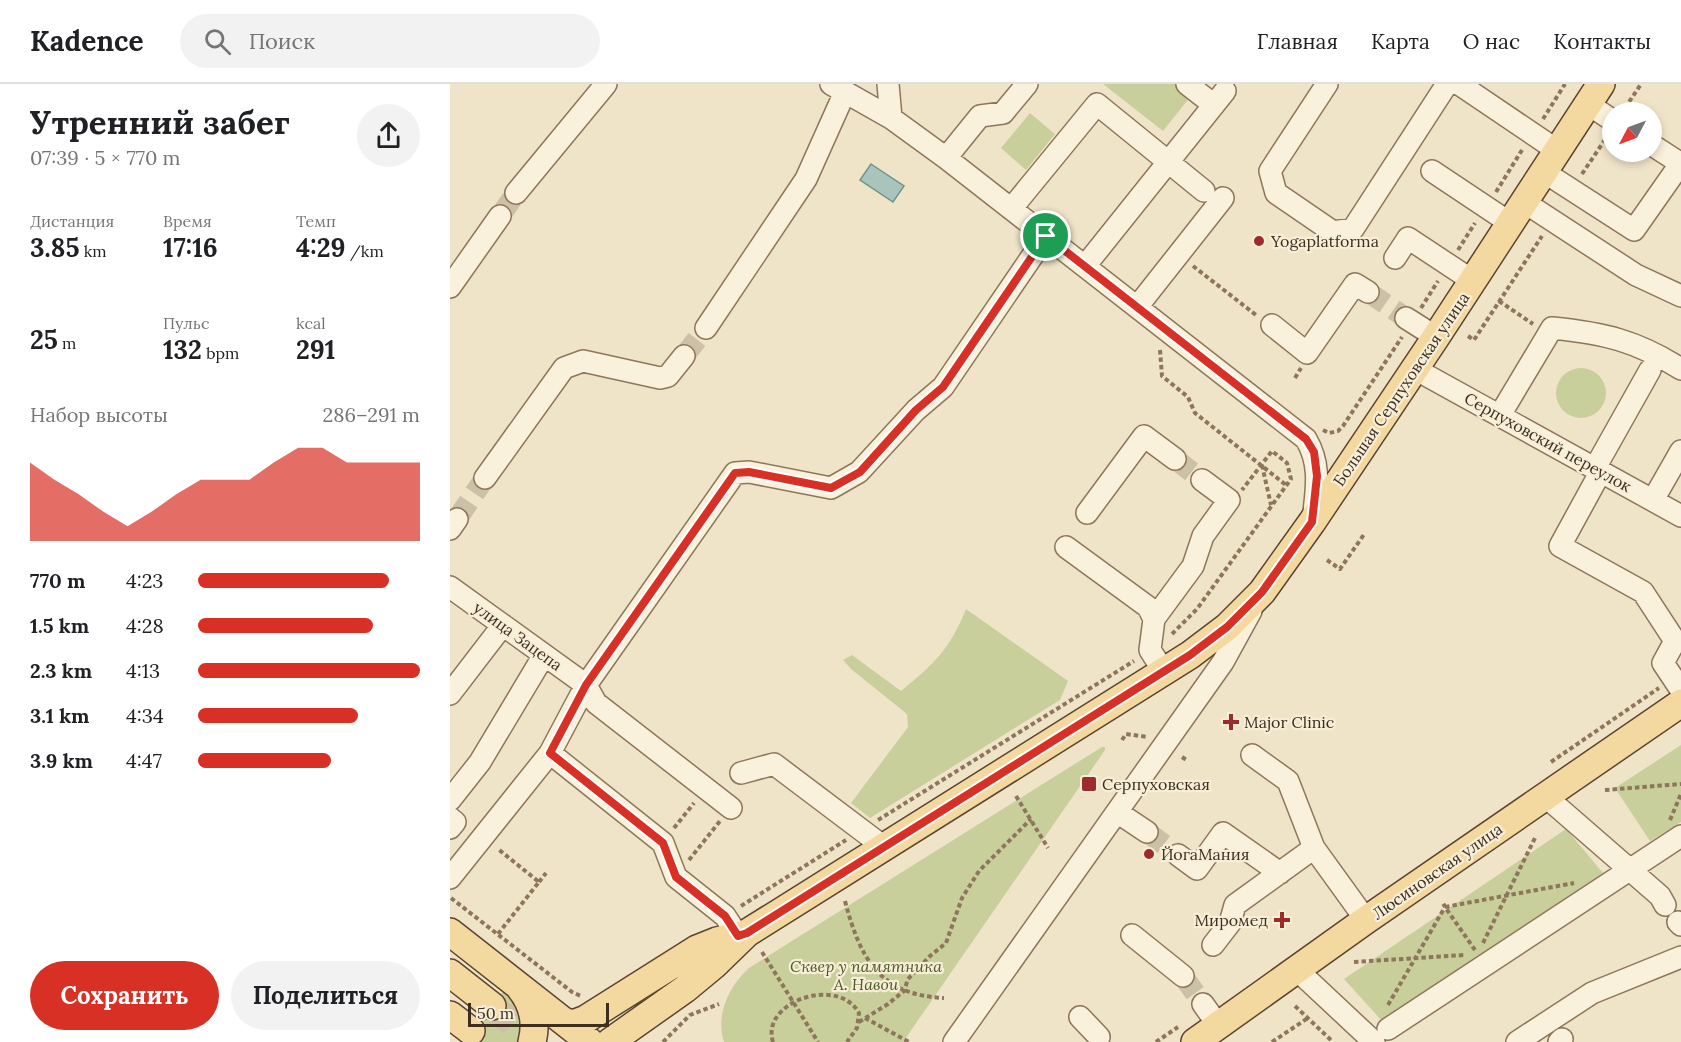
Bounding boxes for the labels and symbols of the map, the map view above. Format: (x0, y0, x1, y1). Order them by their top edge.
north arrow (1602, 102, 1662, 162)
pin (1020, 210, 1071, 261)
place label: Yogaplatforma (1270, 231, 1379, 251)
marker: Yogaplatforma (1252, 234, 1266, 248)
street label: Большая Серпуховская улица (1329, 288, 1473, 490)
street label: Серпуховский переулок (1461, 388, 1635, 496)
street label: улица Зацепа (470, 597, 566, 675)
place label: Major Clinic (1244, 712, 1334, 732)
marker: Major Clinic (1222, 713, 1240, 731)
place label: Серпуховская (1102, 774, 1210, 794)
marker: Серпуховская (1080, 775, 1098, 793)
street label: Люсиновская улица (1368, 818, 1506, 924)
place label: ЙогаМания (1161, 844, 1250, 864)
marker: ЙогаМания (1142, 847, 1156, 861)
place label: Миромед (1194, 910, 1269, 930)
marker: Миромед (1273, 911, 1291, 929)
park label: Сквер у памятника А. Навои (790, 956, 942, 994)
scale bar (468, 1000, 609, 1028)

